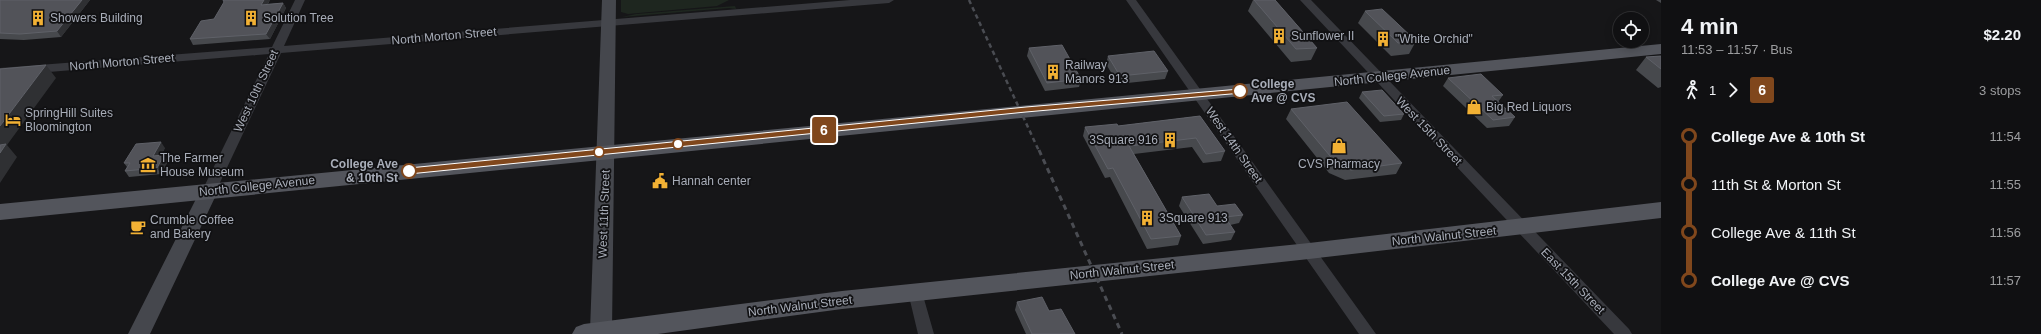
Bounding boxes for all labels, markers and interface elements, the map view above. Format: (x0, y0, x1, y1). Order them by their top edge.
building icon: Showers Building (29, 9, 47, 27)
building icon: Solution Tree (242, 9, 260, 27)
place label: Showers Building (50, 11, 143, 25)
place label: Solution Tree (263, 11, 334, 25)
map controls (1613, 12, 1649, 48)
button: locate (1613, 12, 1649, 48)
text: 4 min (1681, 14, 1738, 39)
street label: North Morton Street (391, 24, 498, 48)
text: $2.20 (1983, 26, 2021, 43)
building icon: Sunflower II (1270, 27, 1288, 45)
place label: Sunflower II (1291, 29, 1354, 43)
building icon: "White Orchid" (1374, 30, 1392, 48)
place label: "White Orchid" (1395, 32, 1473, 46)
text: 11:53 – 11:57 · Bus (1681, 42, 1793, 57)
street label: West 10th Street (231, 47, 281, 134)
street label: North Morton Street (69, 50, 176, 74)
place label: Railway Manors 913 (1065, 58, 1129, 86)
building icon: Railway Manors 913 (1044, 63, 1062, 81)
street label: North College Avenue (1333, 63, 1451, 89)
place label: College Ave @ CVS (1251, 77, 1316, 105)
icon: walk (1681, 79, 1703, 101)
icon: forward (1722, 79, 1744, 101)
text: 6 (1758, 82, 1766, 98)
marker: College Ave @ CVS (1232, 83, 1248, 99)
text: 1 (1709, 83, 1716, 98)
text: 3 stops (1979, 83, 2021, 98)
street label: West 15th Street (1393, 94, 1465, 168)
shop icon: Big Red Liquors (1465, 98, 1483, 116)
place label: Big Red Liquors (1486, 100, 1571, 114)
street label: West 14th Street (1203, 104, 1266, 186)
place label: SpringHill Suites Bloomington (25, 106, 113, 134)
hotel icon: SpringHill Suites Bloomington (4, 111, 22, 129)
line badge: 6 (811, 117, 837, 143)
text: 6 (820, 122, 828, 138)
text: College Ave & 10th St (1711, 128, 1865, 145)
text: 11:54 (1989, 129, 2021, 144)
building icon: 3Square 916 (1161, 131, 1179, 149)
place label: 3Square 916 (1089, 133, 1158, 147)
shop icon: CVS Pharmacy (1330, 137, 1348, 155)
unlabelled marker (672, 138, 684, 150)
unlabelled marker (593, 146, 605, 158)
place label: The Farmer House Museum (160, 151, 244, 179)
museum icon: The Farmer House Museum (139, 156, 157, 174)
place label: College Ave & 10th St (330, 157, 398, 185)
place label: CVS Pharmacy (1298, 157, 1380, 171)
marker: College Ave & 10th St (401, 163, 417, 179)
street label: West 11th Street (595, 169, 613, 258)
public building icon: Hannah center (651, 172, 669, 190)
street label: North College Avenue (198, 173, 316, 199)
place label: Hannah center (672, 174, 751, 188)
text: 11th St & Morton St (1711, 176, 1841, 193)
text: 11:55 (1989, 177, 2021, 192)
building icon: 3Square 913 (1138, 209, 1156, 227)
place label: 3Square 913 (1159, 211, 1228, 225)
place label: Crumble Coffee and Bakery (150, 213, 234, 241)
cafe icon: Crumble Coffee and Bakery (129, 218, 147, 236)
street label: North Walnut Street (1391, 223, 1498, 248)
text: College Ave & 11th St (1711, 224, 1856, 241)
text: 11:56 (1989, 225, 2021, 240)
street label: East 15th Street (1538, 245, 1608, 317)
street label: North Walnut Street (1069, 257, 1176, 282)
text: College Ave @ CVS (1711, 272, 1850, 289)
text: 11:57 (1989, 273, 2021, 288)
street label: North Walnut Street (747, 293, 854, 319)

